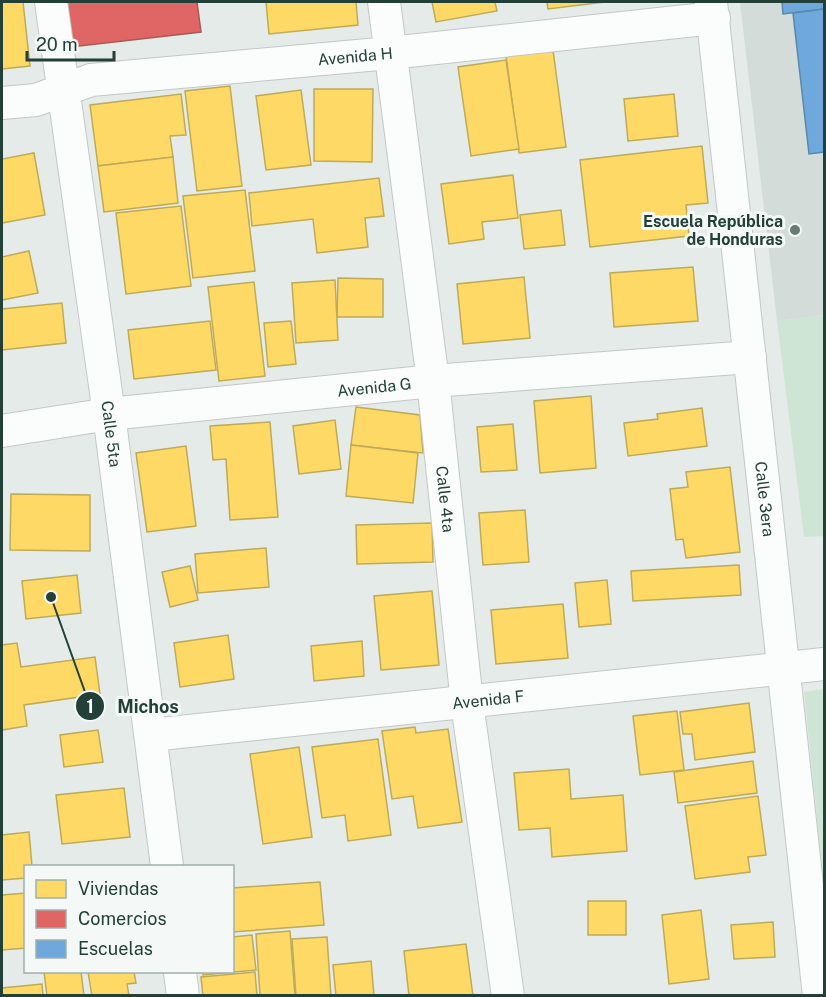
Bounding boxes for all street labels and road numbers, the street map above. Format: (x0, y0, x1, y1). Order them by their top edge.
street label: Avenida H (317, 43, 394, 69)
street label: Avenida G (336, 374, 412, 400)
street label: Calle 5ta (98, 399, 125, 468)
street label: Calle 3era (751, 460, 779, 538)
street label: Calle 4ta (433, 465, 458, 533)
street label: Avenida F (451, 686, 525, 713)

